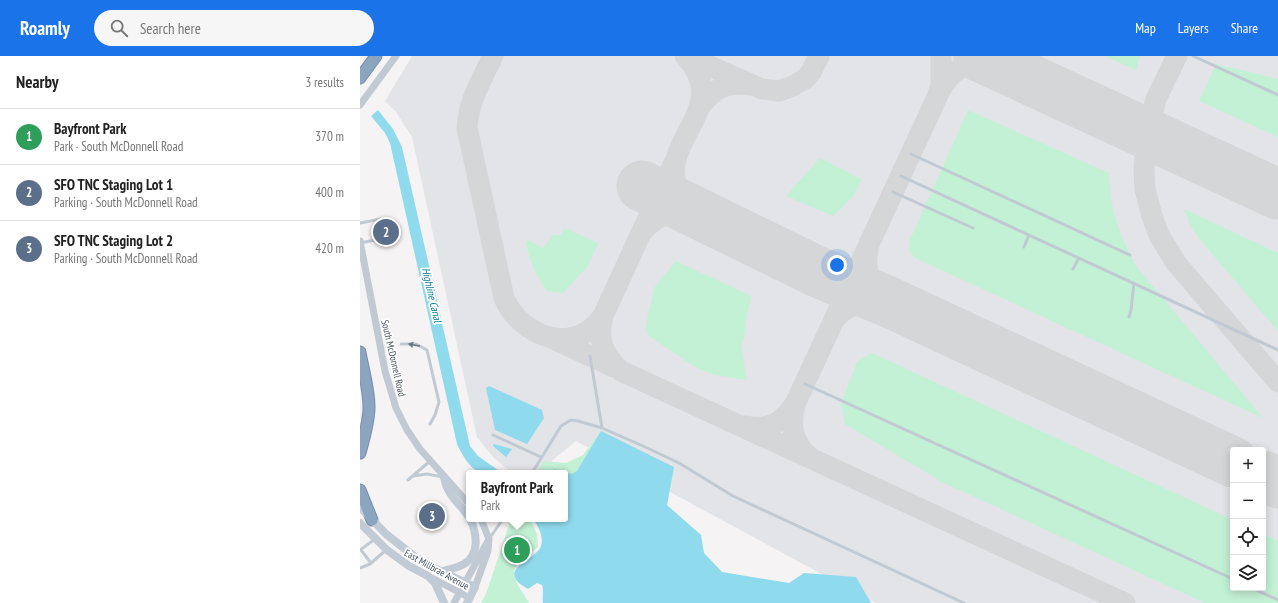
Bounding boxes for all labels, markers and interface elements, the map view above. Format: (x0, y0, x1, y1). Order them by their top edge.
search box (94, 10, 374, 46)
text: Roamly (20, 16, 70, 40)
icon: search (108, 17, 130, 39)
text: Search here (140, 19, 201, 38)
text: Map (1135, 19, 1156, 37)
text: Layers (1178, 19, 1209, 37)
text: Share (1231, 19, 1258, 37)
text: Nearby (16, 71, 59, 93)
text: 3 results (305, 74, 344, 91)
text: Bayfront Park (54, 119, 126, 138)
text: 1 (26, 128, 32, 145)
text: 370 m (315, 128, 344, 145)
text: Park · South McDonnell Road (54, 138, 183, 155)
text: SFO TNC Staging Lot 1 (54, 175, 173, 194)
text: 2 (26, 184, 32, 201)
text: 400 m (315, 184, 344, 201)
text: Parking · South McDonnell Road (54, 194, 198, 211)
pin: 2 (373, 217, 399, 247)
text: SFO TNC Staging Lot 2 (54, 231, 173, 250)
text: 3 (26, 240, 32, 257)
text: 420 m (315, 240, 344, 257)
text: Parking · South McDonnell Road (54, 250, 198, 267)
your location (827, 255, 847, 275)
water label: Highline Canal (419, 266, 445, 325)
street label: South McDonnell Road (378, 318, 409, 398)
one-way arrow (408, 342, 421, 348)
map controls (1230, 447, 1266, 591)
button: + (1230, 447, 1266, 483)
popup (466, 470, 568, 522)
text: Bayfront Park (481, 478, 553, 497)
button: − (1230, 483, 1266, 519)
text: Park (481, 497, 500, 514)
pin: 3 (419, 501, 445, 531)
button: locate (1230, 519, 1266, 555)
pin: 1 (504, 535, 530, 565)
street label: East Millbrae Avenue (402, 546, 471, 593)
button: layers (1230, 555, 1266, 591)

